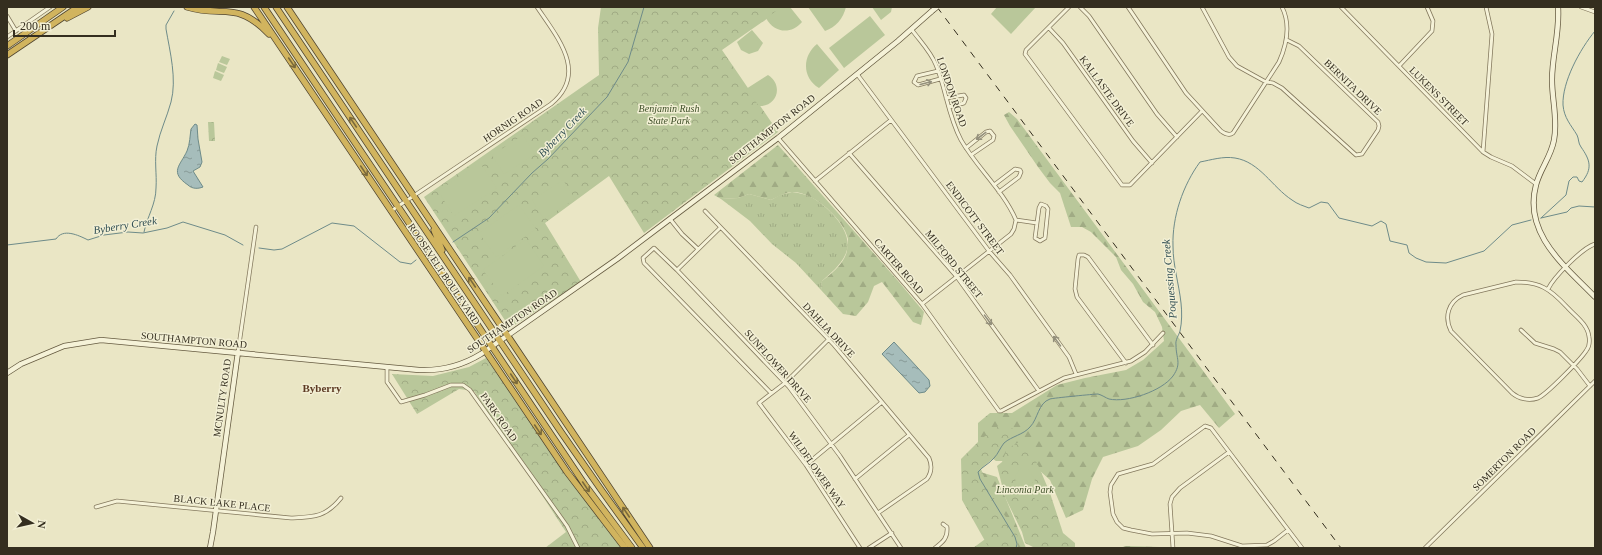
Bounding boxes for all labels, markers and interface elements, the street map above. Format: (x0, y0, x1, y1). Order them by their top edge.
scale bar (14, 12, 115, 38)
text: 200 m (20, 19, 51, 33)
street label: KALLASTE DRIVE (1078, 53, 1136, 129)
street label: LONDON ROAD (935, 56, 969, 128)
one-way arrow (287, 57, 296, 68)
street label: BERNITA DRIVE (1322, 57, 1384, 117)
street label: LUKENS STREET (1407, 64, 1471, 128)
one-way arrow (919, 79, 932, 86)
street label: SOUTHAMPTON ROAD (727, 92, 817, 166)
street label: HORNIG ROAD (481, 96, 545, 144)
park label: Benjamin Rush State Park (639, 103, 699, 126)
water label: Byberry Creek (535, 104, 589, 159)
one-way arrow (349, 117, 357, 128)
one-way arrow (976, 132, 987, 140)
one-way arrow (360, 165, 368, 176)
street label: ENDICOTT STREET (944, 179, 1006, 257)
water label: Byberry Creek (92, 214, 159, 236)
street label: ROOSEVELT BOULEVARD (406, 221, 482, 327)
street label: MILFORD STREET (923, 228, 985, 300)
street label: CARTER ROAD (872, 236, 926, 296)
water label: Poquessing Creek (1159, 238, 1179, 320)
one-way arrow (467, 276, 475, 288)
street label: SOUTHAMPTON ROAD (465, 287, 559, 355)
street label: DAHLIA DRIVE (801, 300, 857, 360)
one-way arrow (984, 314, 992, 325)
street label: SUNFLOWER DRIVE (742, 327, 814, 405)
street label: SOUTHAMPTON ROAD (141, 330, 247, 350)
one-way arrow (1053, 335, 1061, 346)
street label: MCNULTY ROAD (211, 358, 233, 438)
one-way arrow (510, 373, 518, 384)
district label: Byberry (302, 382, 342, 394)
street label: PARK ROAD (478, 391, 520, 443)
one-way arrow (534, 424, 542, 435)
street label: SOMERTON ROAD (1470, 425, 1538, 493)
street label: WILDFLOWER WAY (786, 429, 848, 511)
one-way arrow (582, 481, 590, 492)
park label: Linconia Park (995, 484, 1054, 495)
street label: BLACK LAKE PLACE (173, 492, 271, 514)
north arrow (12, 503, 52, 543)
one-way arrow (622, 507, 630, 518)
text: N (35, 520, 48, 529)

